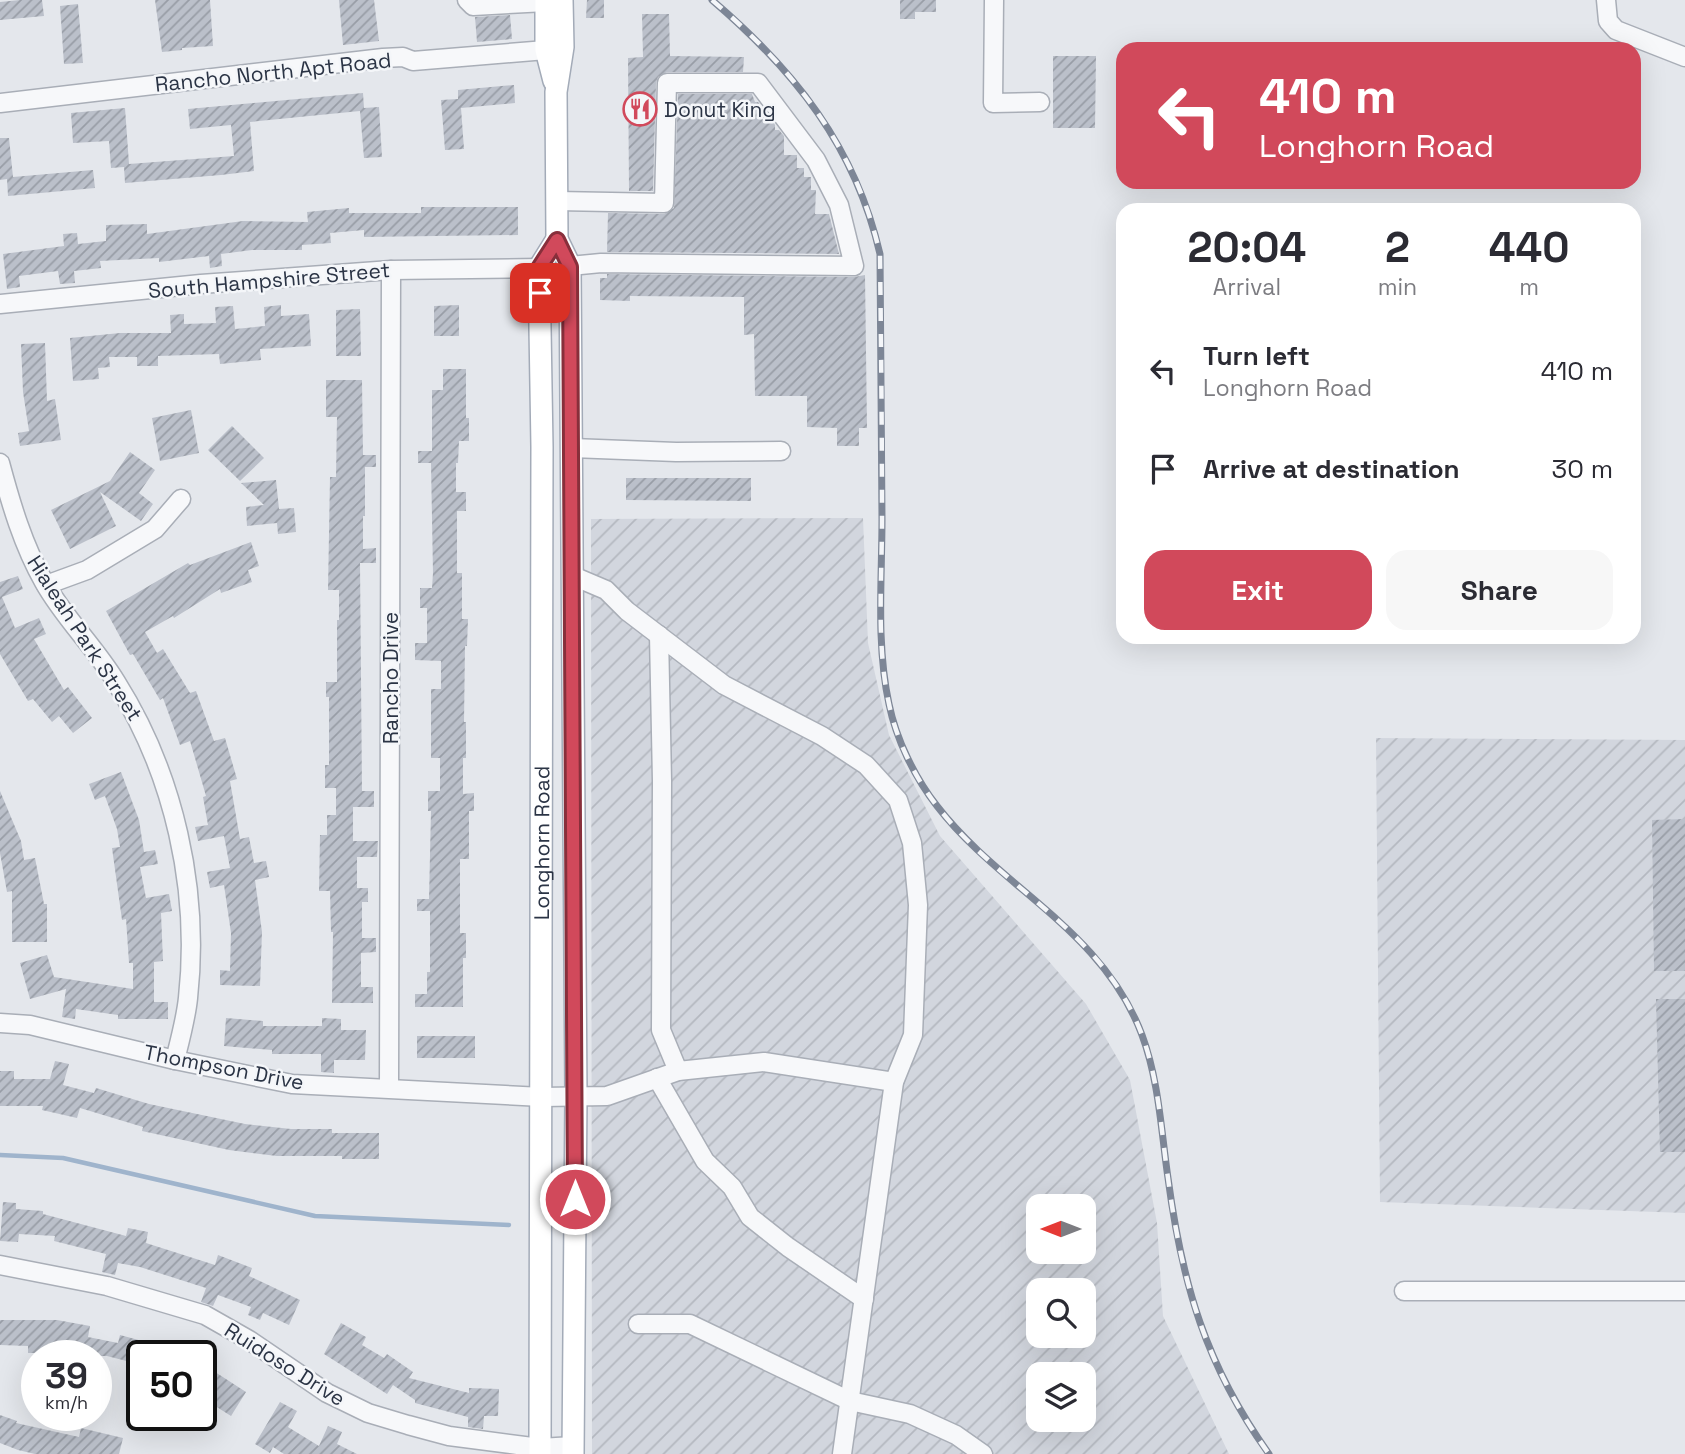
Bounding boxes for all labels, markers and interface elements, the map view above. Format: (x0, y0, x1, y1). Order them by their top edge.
street label: Rancho North Apt Road (154, 46, 392, 98)
text: 410 m (1259, 65, 1397, 127)
icon: left (1144, 70, 1235, 161)
restaurant icon: Donut King (621, 90, 659, 128)
place label: Donut King (664, 96, 776, 123)
text: Longhorn Road (1259, 126, 1494, 166)
text: 20:04 (1188, 221, 1306, 274)
text: 2 (1385, 221, 1410, 274)
text: 440 (1489, 221, 1569, 274)
street label: South Hampshire Street (147, 256, 391, 304)
pin (510, 263, 570, 323)
text: Arrival (1213, 272, 1281, 302)
text: min (1378, 272, 1417, 302)
text: m (1519, 272, 1539, 302)
icon: arrive (521, 274, 559, 312)
text: Turn left (1203, 339, 1310, 373)
icon: left (1144, 352, 1182, 390)
text: 410 m (1541, 354, 1613, 388)
text: Longhorn Road (1203, 373, 1372, 403)
icon: arrive (1144, 450, 1182, 488)
text: Arrive at destination (1203, 452, 1460, 486)
text: 30 m (1552, 452, 1613, 486)
street label: Hialeah Park Street (21, 550, 149, 726)
button: Exit (1144, 550, 1372, 630)
button: Share (1386, 550, 1613, 630)
street label: Rancho Drive (377, 612, 404, 744)
street label: Longhorn Road (528, 766, 555, 920)
street label: Thompson Drive (142, 1038, 306, 1096)
position arrow (538, 1162, 612, 1236)
north arrow (1026, 1194, 1096, 1264)
map controls (1026, 1194, 1096, 1432)
button: search (1026, 1278, 1096, 1348)
street label: Ruidoso Drive (220, 1316, 350, 1412)
speed limit sign: 50 (126, 1340, 217, 1431)
text: 39 (45, 1354, 88, 1398)
button: layers (1026, 1362, 1096, 1432)
text: km/h (45, 1391, 88, 1414)

